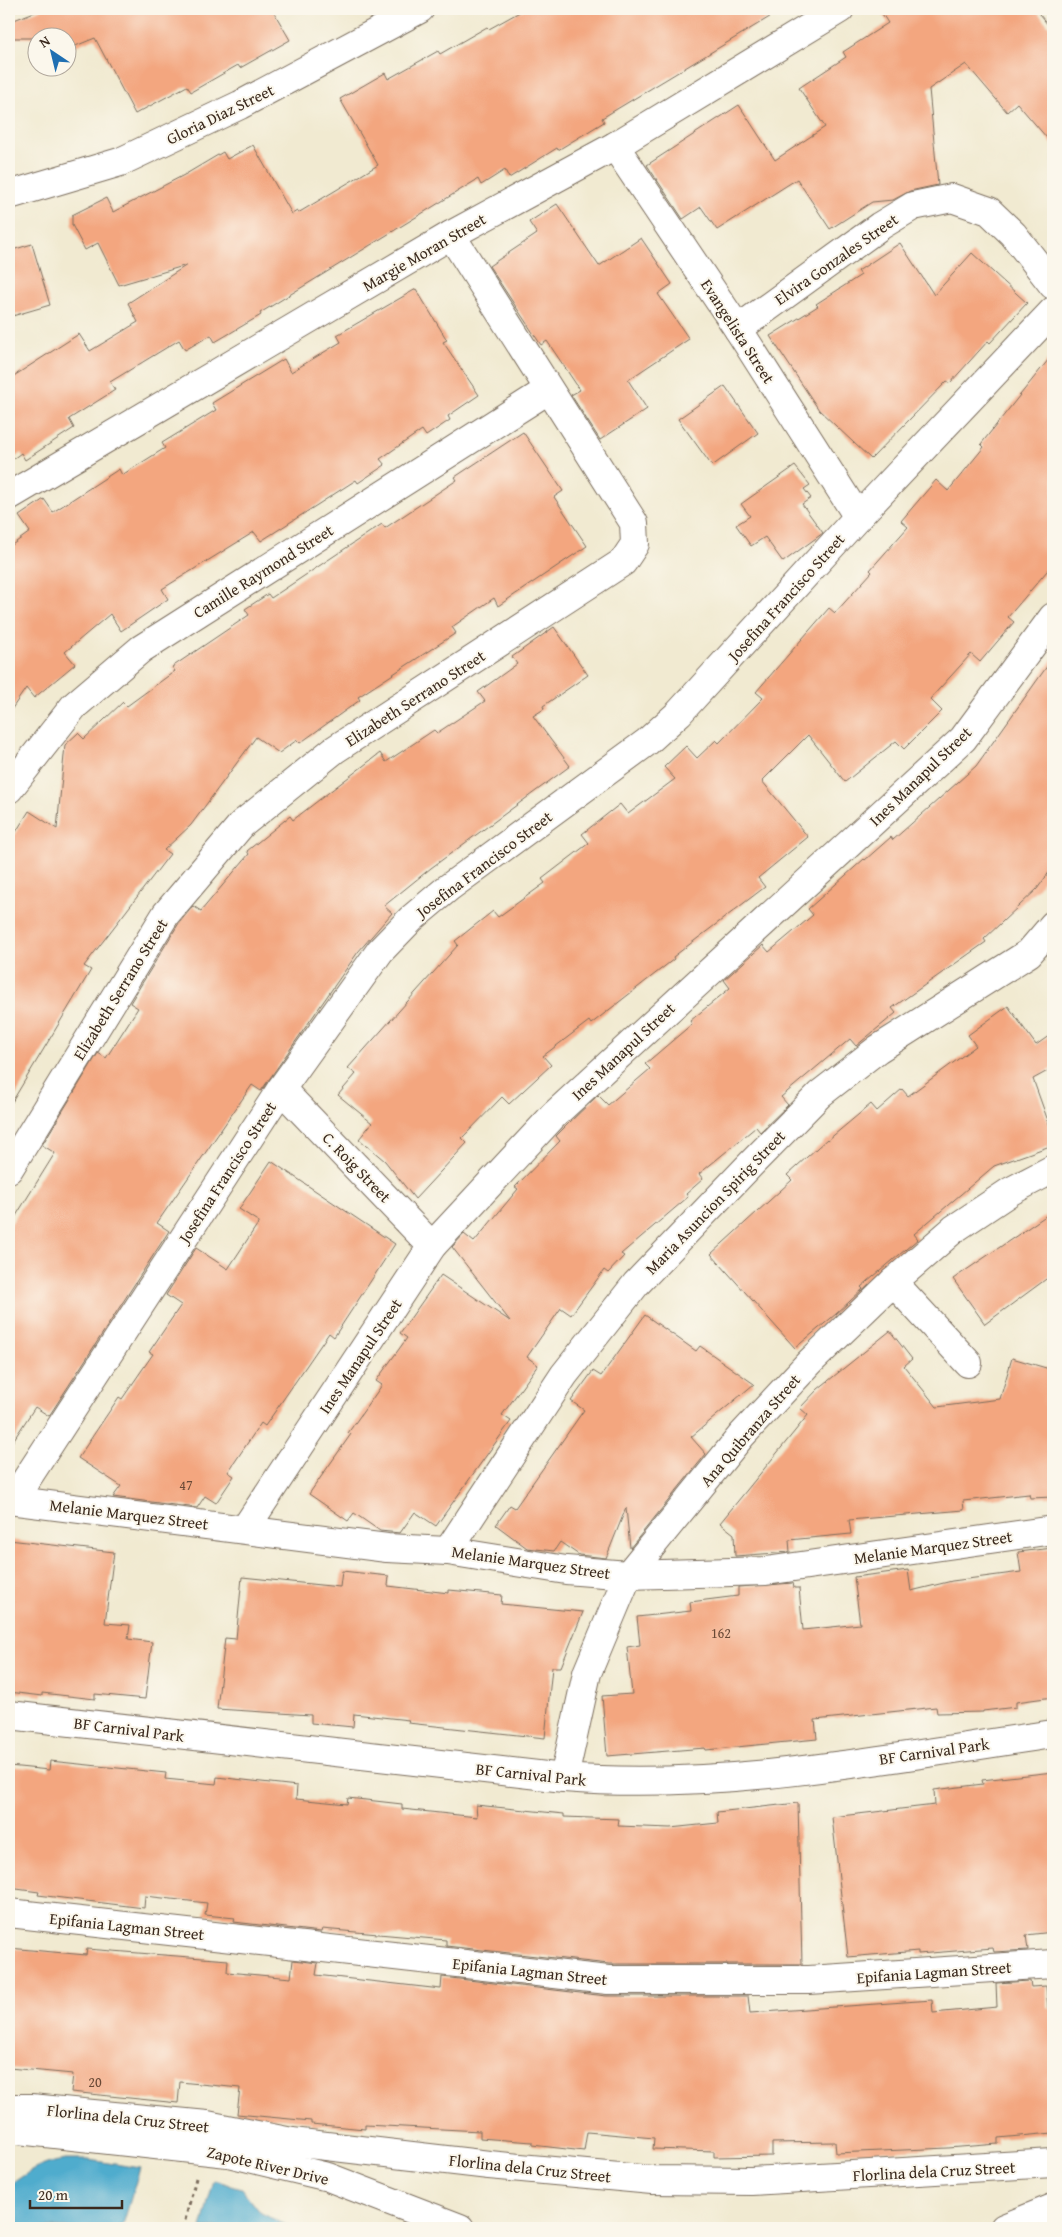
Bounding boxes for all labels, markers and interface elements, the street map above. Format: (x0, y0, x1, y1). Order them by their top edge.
north arrow (28, 28, 78, 78)
text: N (35, 30, 55, 52)
street label: Gloria Diaz Street (162, 77, 278, 150)
street label: Margie Moran Street (358, 207, 490, 297)
street label: Elvira Gonzales Street (769, 207, 903, 311)
street label: Evangelista Street (695, 274, 781, 388)
street label: Camille Raymond Street (188, 518, 338, 624)
street label: Josefina Francisco Street (721, 527, 850, 668)
street label: Elizabeth Serrano Street (340, 643, 490, 752)
street label: Ines Manapul Street (863, 720, 977, 831)
street label: Josefina Francisco Street (409, 805, 557, 924)
street label: Elizabeth Serrano Street (67, 913, 173, 1064)
street label: Ines Manapul Street (566, 996, 681, 1106)
street label: Josefina Francisco Street (171, 1096, 282, 1249)
street label: Maria Asuncion Spirig Street (639, 1124, 791, 1280)
street label: C. Roig Street (317, 1126, 397, 1208)
street label: Ines Manapul Street (313, 1293, 408, 1418)
street label: Ana Quibranza Street (694, 1368, 806, 1492)
house number: 47 (179, 1475, 193, 1495)
street label: Melanie Marquez Street (48, 1492, 210, 1536)
street label: Melanie Marquez Street (852, 1524, 1014, 1570)
street label: Melanie Marquez Street (450, 1539, 612, 1585)
house number: 162 (711, 1623, 731, 1643)
street label: BF Carnival Park (73, 1710, 186, 1748)
street label: BF Carnival Park (877, 1731, 991, 1771)
street label: BF Carnival Park (475, 1756, 588, 1792)
street label: Epifania Lagman Street (48, 1906, 206, 1946)
street label: Epifania Lagman Street (451, 1951, 609, 1991)
street label: Epifania Lagman Street (856, 1955, 1013, 1989)
house number: 20 (88, 2072, 102, 2092)
street label: Florlina dela Cruz Street (46, 2098, 210, 2138)
street label: Zapote River Drive (205, 2139, 331, 2191)
street label: Florlina dela Cruz Street (448, 2148, 612, 2188)
street label: Florlina dela Cruz Street (852, 2155, 1016, 2187)
scale bar (30, 2177, 122, 2209)
text: 20 m (38, 2184, 69, 2205)

